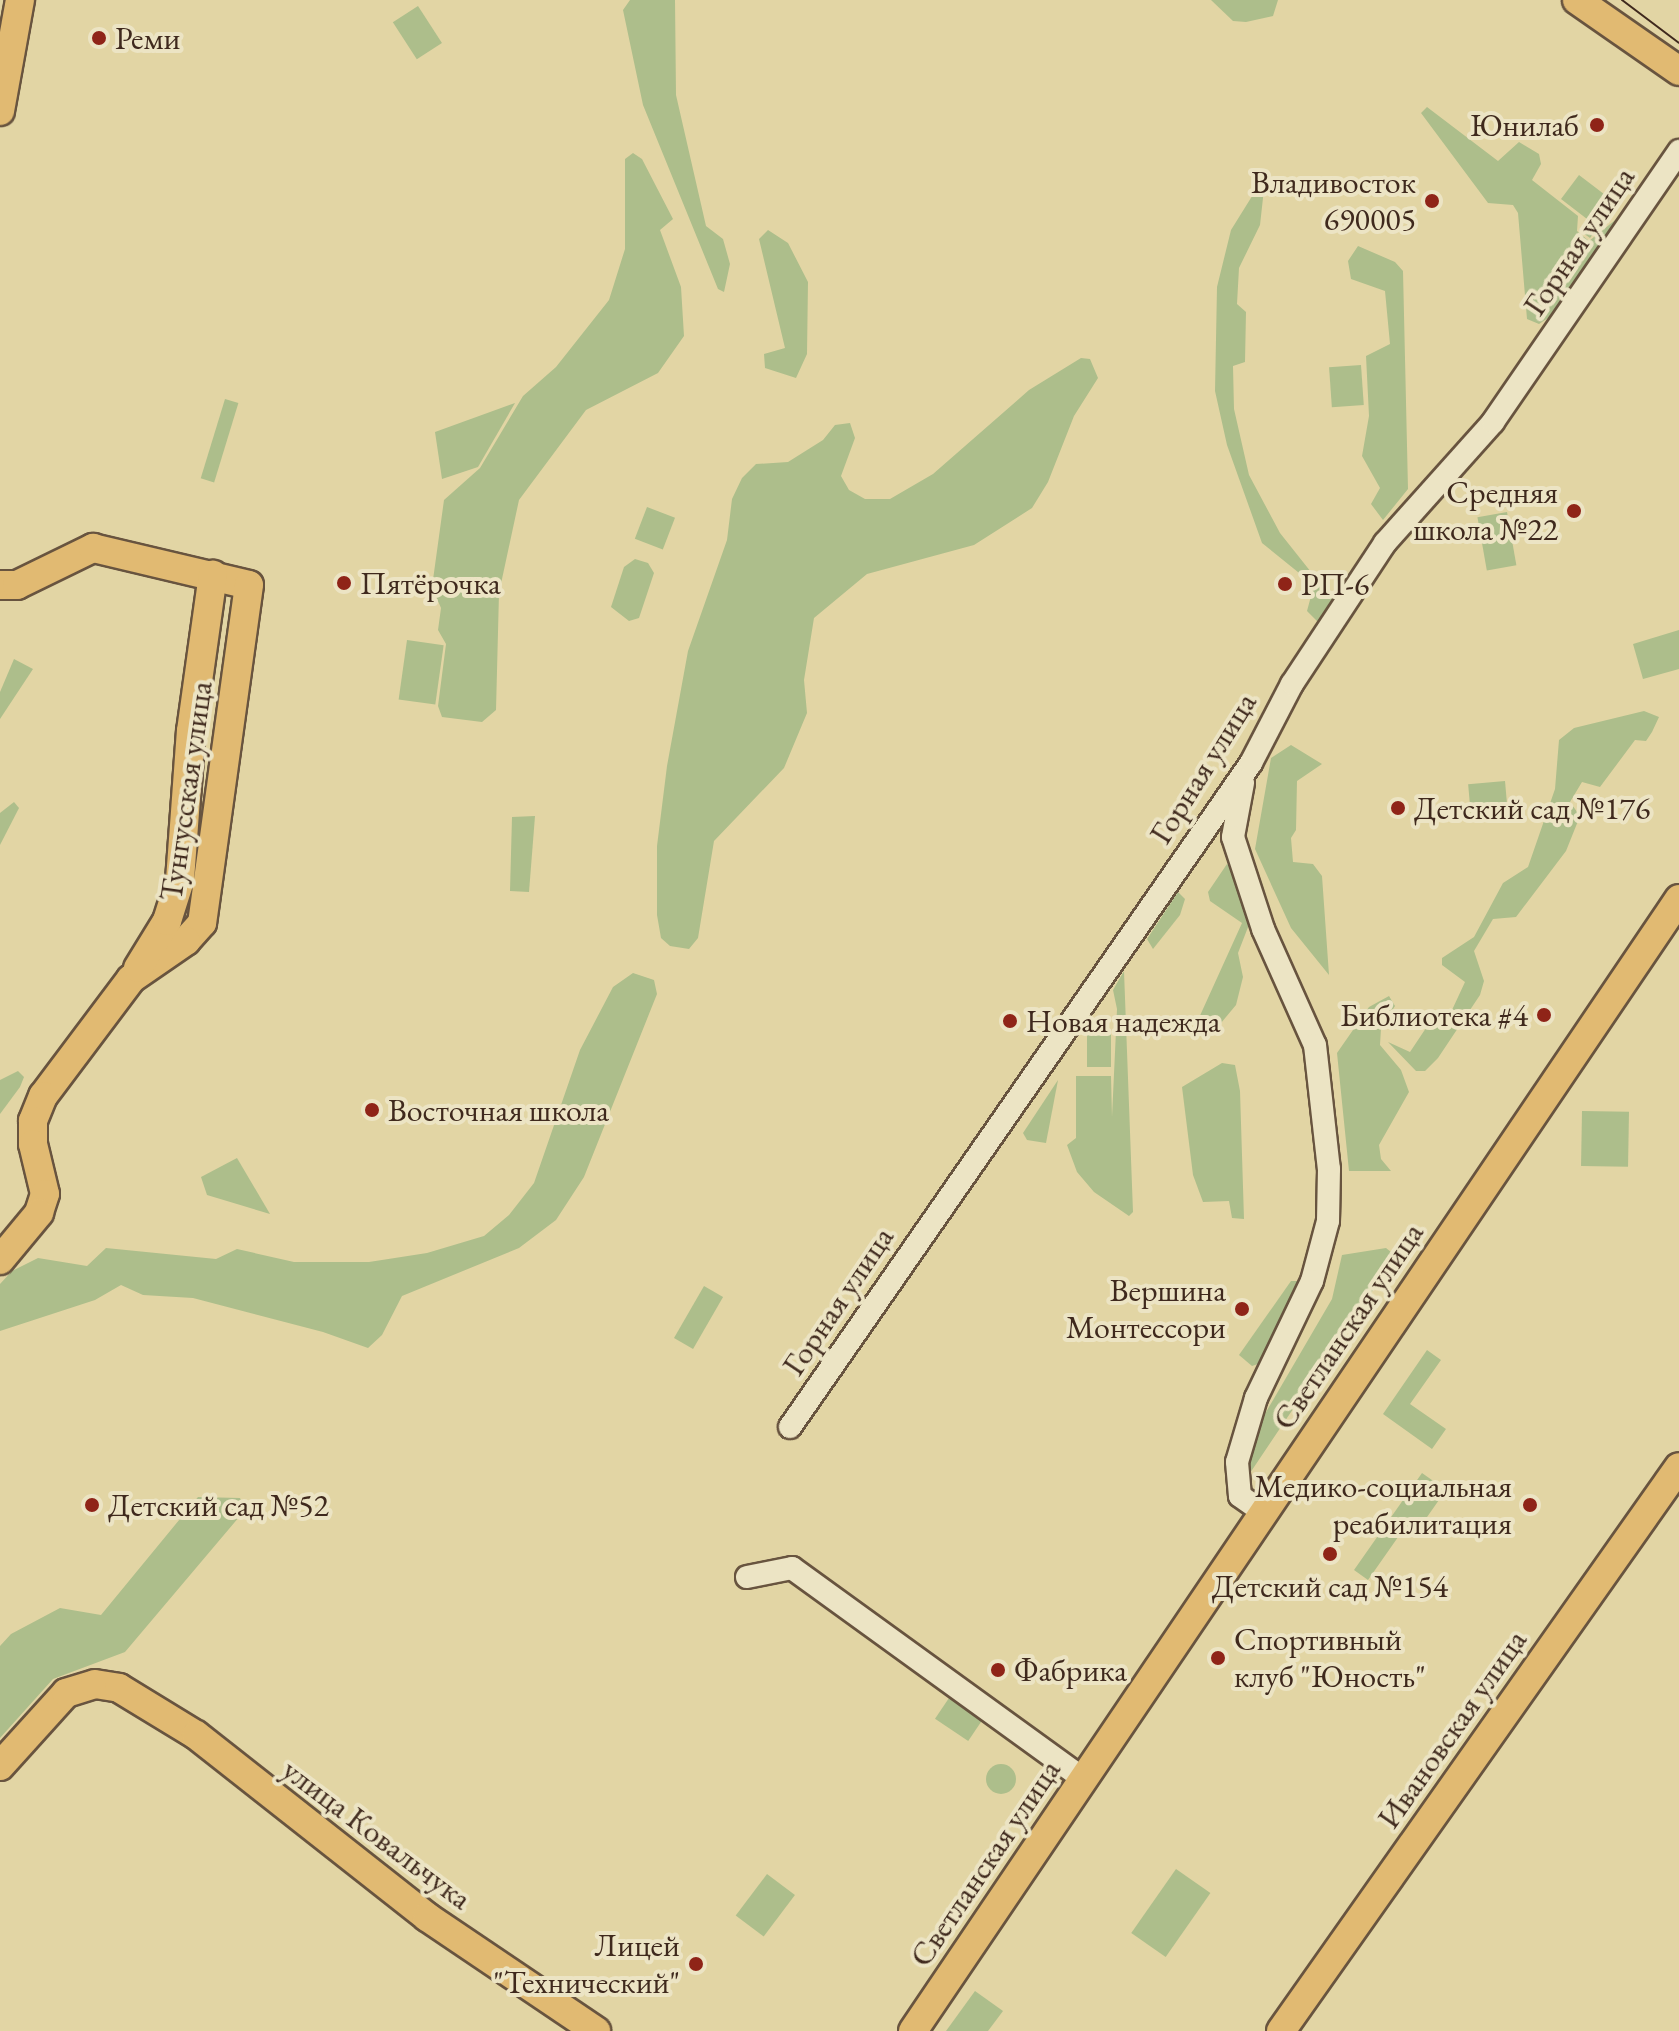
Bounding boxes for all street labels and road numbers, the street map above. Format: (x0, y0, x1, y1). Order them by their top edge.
street label: Горная улица (1515, 159, 1643, 323)
street label: Тунгусская улица (152, 679, 220, 903)
street label: Горная улица (1141, 685, 1265, 851)
street label: Светланская улица (1265, 1215, 1431, 1437)
street label: Горная улица (774, 1219, 902, 1383)
street label: Ивановская улица (1369, 1622, 1535, 1836)
street label: улица Ковальчука (275, 1750, 479, 1918)
street label: Светланская улица (902, 1752, 1068, 1974)

